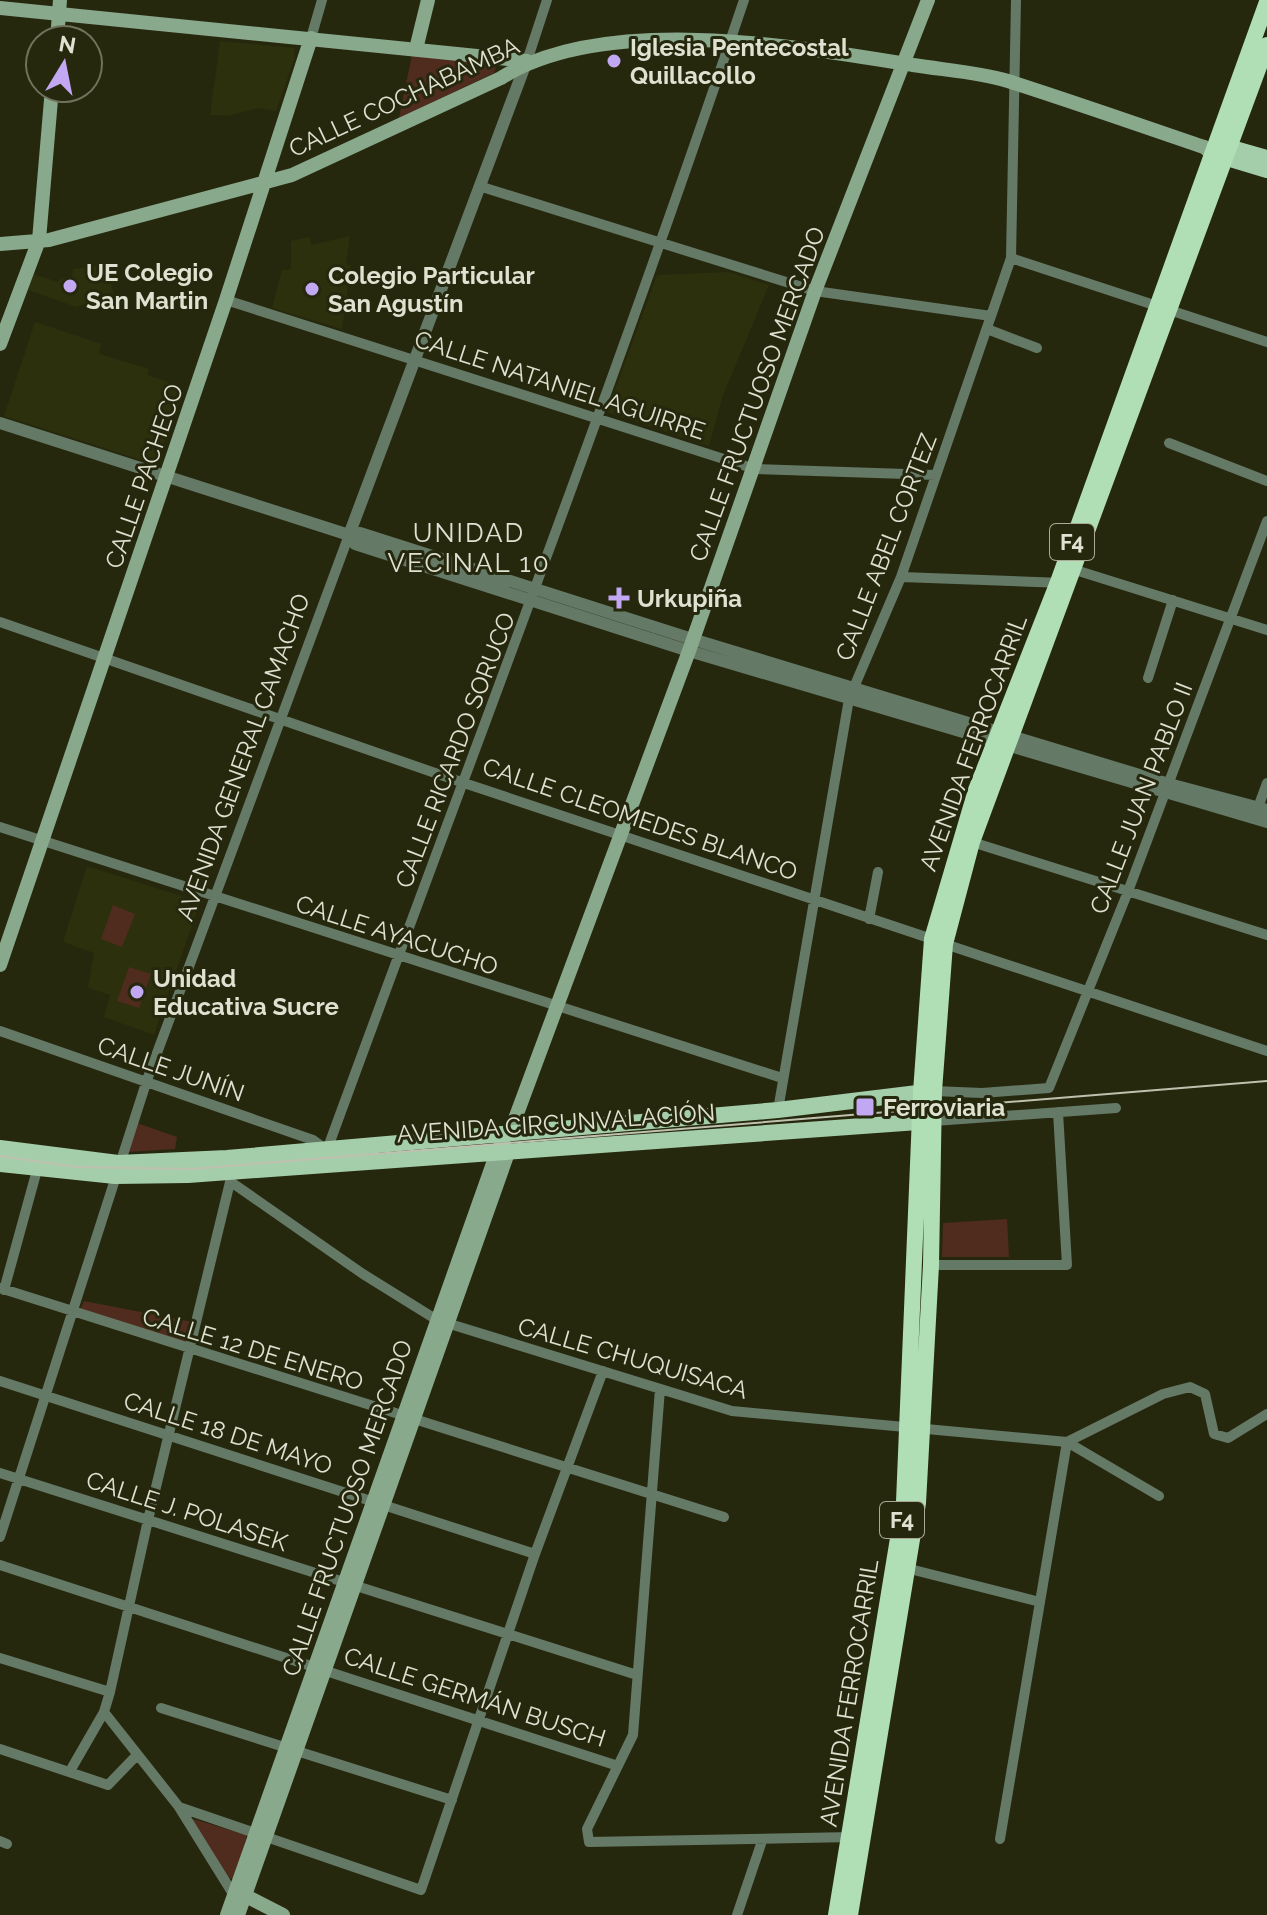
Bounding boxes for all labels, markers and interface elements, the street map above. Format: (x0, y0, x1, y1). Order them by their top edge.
north arrow (24, 24, 104, 104)
text: N (57, 30, 78, 59)
street label: CALLE COCHABAMBA (284, 31, 524, 163)
place label: Iglesia Pentecostal Quillacollo (630, 33, 849, 90)
marker: Iglesia Pentecostal Quillacollo (605, 52, 623, 70)
street label: CALLE FRUCTUOSO MERCADO (683, 223, 831, 565)
place label: UE Colegio San Martin (86, 258, 213, 315)
place label: Colegio Particular San Agustín (328, 261, 535, 318)
marker: UE Colegio San Martin (61, 277, 79, 295)
marker: Colegio Particular San Agustín (303, 280, 321, 298)
street label: CALLE NATANIEL AGUIRRE (411, 324, 709, 446)
street label: CALLE PACHECO (99, 380, 189, 572)
street label: CALLE ABEL CORTEZ (829, 429, 943, 665)
district label: UNIDAD VECINAL 10 (387, 518, 551, 578)
road number: F4 (1050, 524, 1094, 560)
place label: Urkupiña (637, 584, 742, 613)
marker: Urkupiña (608, 587, 630, 609)
street label: AVENIDA GENERAL CAMACHO (170, 590, 316, 924)
street label: CALLE RICARDO SORUCO (389, 608, 521, 892)
street label: AVENIDA FERROCARRIL (913, 611, 1033, 875)
street label: CALLE JUAN PABLO II (1083, 678, 1199, 918)
street label: CALLE CLEOMEDES BLANCO (479, 751, 801, 887)
street label: CALLE AYACUCHO (292, 889, 502, 981)
place label: Unidad Educativa Sucre (153, 964, 339, 1021)
marker: Unidad Educativa Sucre (128, 983, 146, 1001)
street label: CALLE JUNÍN (94, 1030, 248, 1108)
place label: Ferroviaria (883, 1093, 1005, 1122)
marker: Ferroviaria (854, 1096, 876, 1118)
street label: AVENIDA CIRCUNVALACIÓN (396, 1097, 716, 1149)
street label: CALLE 12 DE ENERO (139, 1302, 367, 1396)
street label: CALLE CHUQUISACA (515, 1311, 751, 1405)
street label: CALLE FRUCTUOSO MERCADO (276, 1336, 418, 1680)
street label: CALLE 18 DE MAYO (120, 1386, 336, 1480)
street label: CALLE J. POLASEK (83, 1465, 292, 1557)
road number: F4 (880, 1502, 924, 1538)
street label: AVENIDA FERROCARRIL (814, 1557, 884, 1829)
street label: CALLE GERMÁN BUSCH (340, 1641, 610, 1753)

